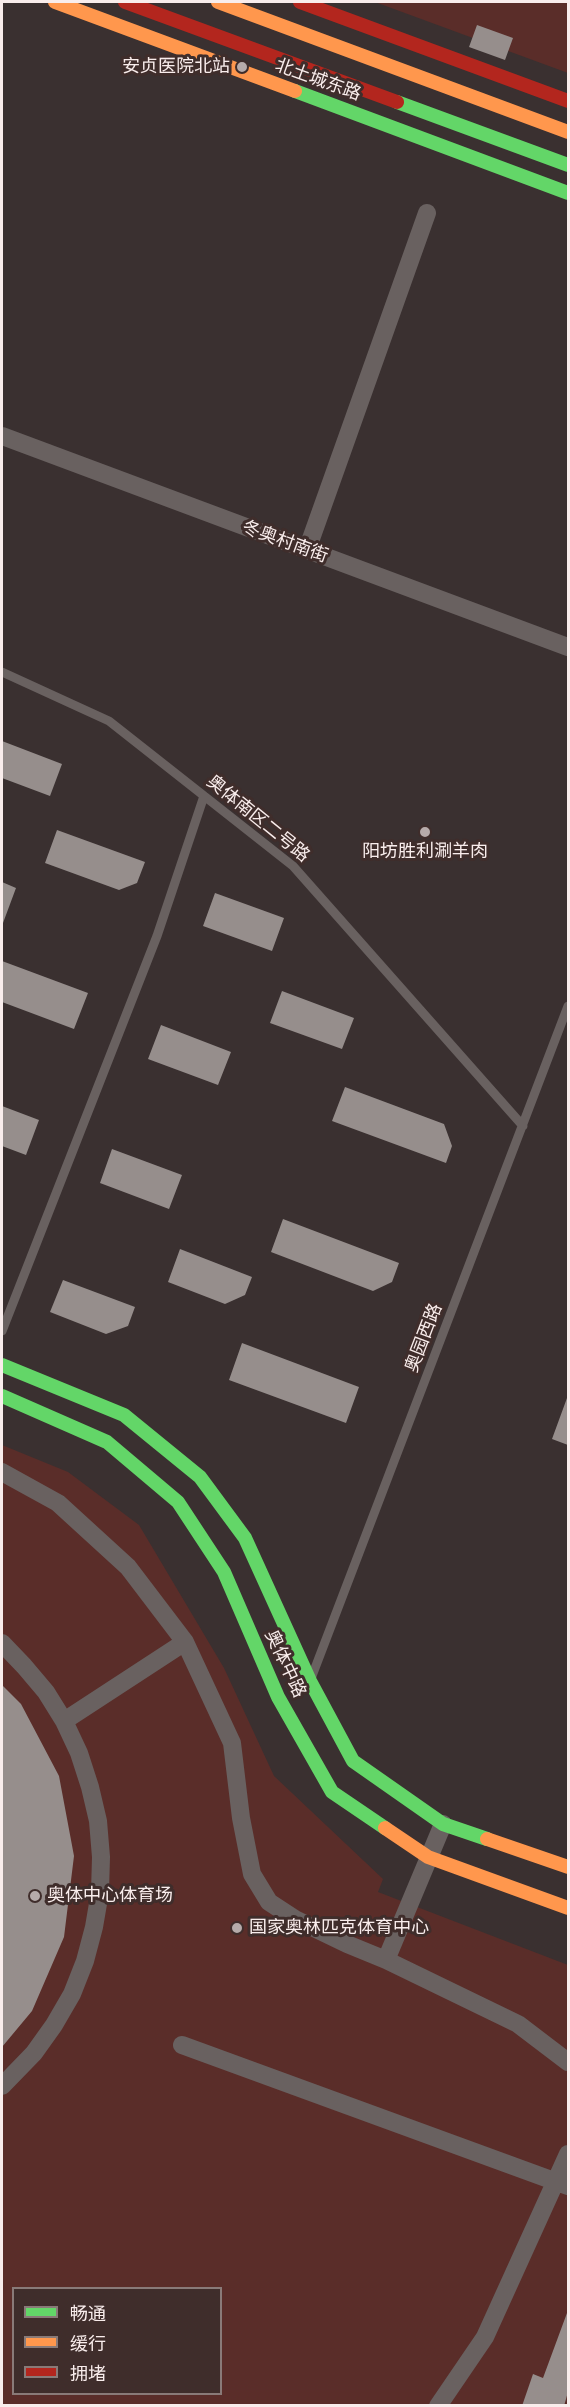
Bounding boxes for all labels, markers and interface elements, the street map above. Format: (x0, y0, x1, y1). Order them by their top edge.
street label: 北土城东路 (272, 54, 364, 106)
place label: 安贞医院北站 (122, 56, 230, 78)
marker: 安贞医院北站 (235, 60, 249, 74)
street label: 冬奥村南街 (239, 516, 331, 568)
street label: 奥体南区二号路 (202, 771, 314, 867)
marker: 阳坊胜利涮羊肉 (418, 825, 432, 839)
place label: 阳坊胜利涮羊肉 (362, 841, 488, 863)
street label: 奥园西路 (401, 1301, 447, 1375)
street label: 奥体中路 (260, 1627, 310, 1701)
place label: 奥体中心体育场 (47, 1885, 173, 1907)
marker: 奥体中心体育场 (28, 1889, 42, 1903)
place label: 国家奥林匹克体育中心 (249, 1917, 429, 1939)
marker: 国家奥林匹克体育中心 (230, 1921, 244, 1935)
legend (12, 2287, 222, 2395)
text: 畅通 (70, 2302, 106, 2325)
text: 缓行 (70, 2332, 106, 2355)
text: 拥堵 (70, 2362, 106, 2385)

